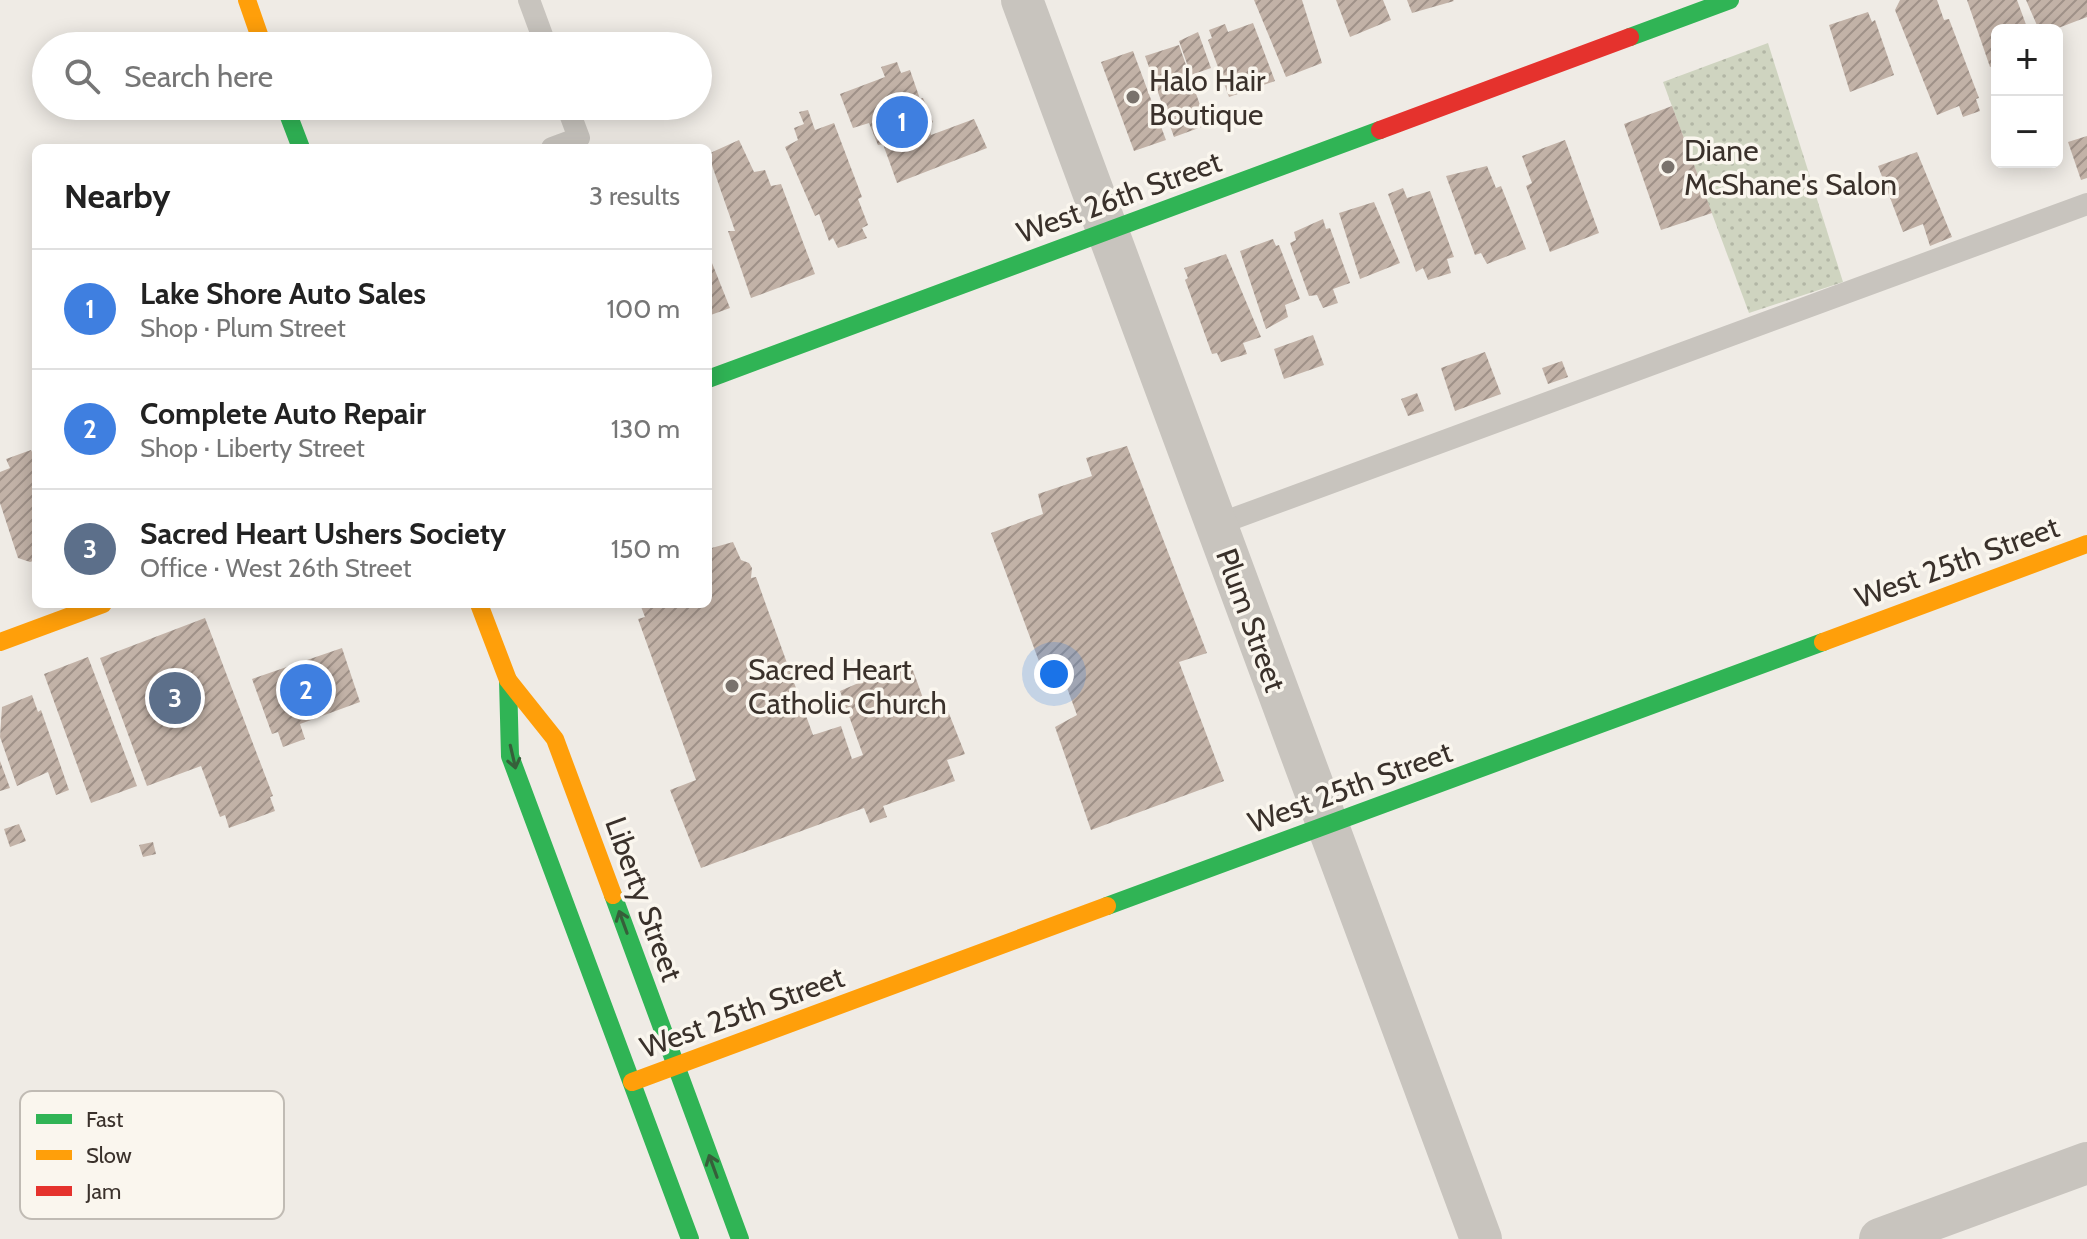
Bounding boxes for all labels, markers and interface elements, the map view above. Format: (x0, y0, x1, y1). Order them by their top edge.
map controls (1991, 24, 2063, 168)
button: + (1991, 24, 2063, 96)
search box (32, 32, 712, 120)
icon: search (60, 54, 104, 98)
text: Search here (124, 58, 273, 95)
place label: Halo Hair Boutique (1149, 62, 1266, 133)
marker: Halo Hair Boutique (1124, 88, 1142, 106)
pin: 1 (876, 92, 928, 152)
button: − (1991, 96, 2063, 168)
place label: Diane McShane's Salon (1684, 132, 1897, 203)
street label: West 26th Street (1012, 143, 1226, 251)
marker: Diane McShane's Salon (1659, 158, 1677, 176)
text: Nearby (64, 175, 171, 217)
text: 3 results (589, 180, 680, 212)
text: Lake Shore Auto Sales (140, 275, 426, 312)
text: 1 (85, 293, 95, 325)
text: 100 m (607, 293, 680, 325)
text: Shop · Plum Street (140, 312, 346, 344)
text: Complete Auto Repair (140, 395, 426, 432)
text: 2 (83, 413, 97, 445)
text: 130 m (611, 413, 680, 445)
text: Shop · Liberty Street (140, 432, 365, 464)
street label: West 25th Street (1850, 508, 2064, 616)
text: Sacred Heart Ushers Society (140, 515, 506, 552)
text: 3 (83, 533, 97, 565)
text: 150 m (611, 533, 680, 565)
street label: Plum Street (1208, 543, 1294, 697)
text: Office · West 26th Street (140, 552, 412, 584)
place label: Sacred Heart Catholic Church (748, 651, 947, 722)
your location (1034, 654, 1074, 694)
pin: 2 (280, 660, 332, 720)
pin: 3 (149, 668, 201, 728)
marker: Sacred Heart Catholic Church (723, 677, 741, 695)
street label: West 25th Street (1243, 733, 1457, 841)
one-way arrow (506, 744, 521, 770)
street label: Liberty Street (597, 812, 691, 986)
one-way arrow (615, 910, 629, 935)
street label: West 25th Street (635, 958, 849, 1066)
legend (20, 1091, 284, 1219)
text: Fast (86, 1106, 124, 1133)
text: Slow (86, 1142, 132, 1169)
one-way arrow (705, 1154, 719, 1179)
text: Jam (85, 1178, 121, 1205)

